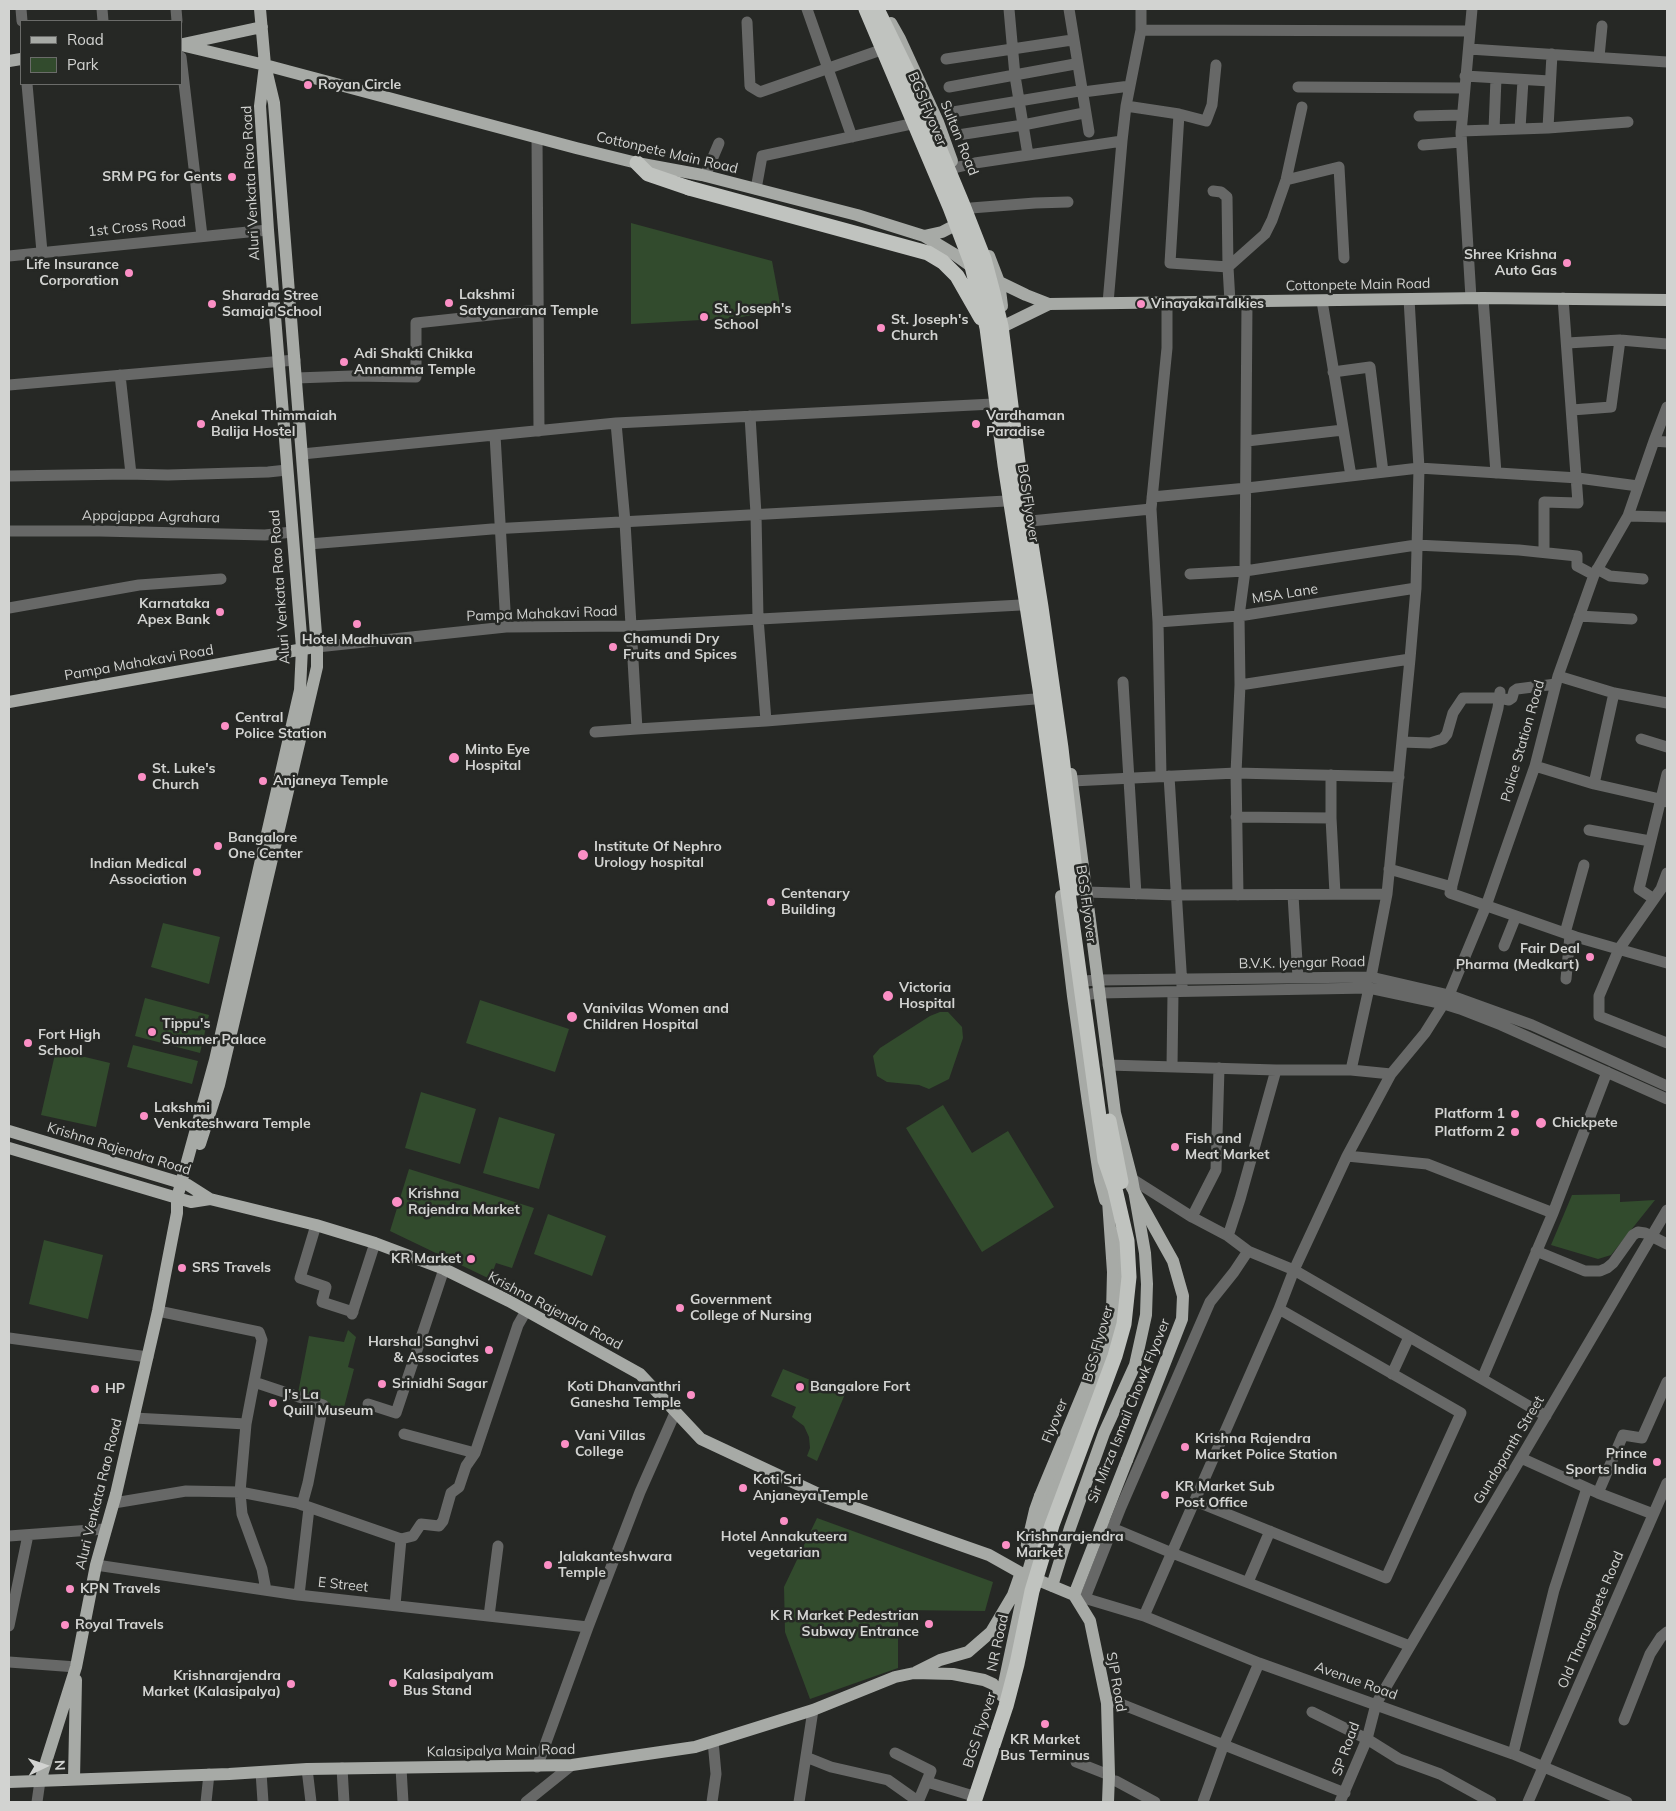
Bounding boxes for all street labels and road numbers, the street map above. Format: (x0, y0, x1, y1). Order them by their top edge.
street label: BGS Flyover (904, 70, 950, 148)
street label: Sultan Road (936, 98, 982, 178)
street label: Aluri Venkata Rao Road (239, 105, 263, 261)
street label: Cottonpete Main Road (595, 129, 739, 177)
street label: 1st Cross Road (87, 214, 187, 240)
street label: Cottonpete Main Road (1285, 275, 1431, 295)
street label: BGS Flyover (1014, 463, 1042, 543)
street label: Appajappa Agrahara (82, 507, 220, 527)
street label: Aluri Venkata Rao Road (266, 509, 294, 665)
street label: MSA Lane (1251, 581, 1319, 607)
street label: Pampa Mahakavi Road (466, 603, 618, 625)
street label: Pampa Mahakavi Road (63, 642, 215, 684)
street label: Police Station Road (1498, 678, 1548, 804)
street label: BGS Flyover (1072, 864, 1100, 944)
street label: B.V.K. Iyengar Road (1239, 953, 1365, 973)
street label: Krishna Rajendra Road (45, 1119, 193, 1179)
street label: Krishna Rajendra Road (485, 1268, 625, 1354)
street label: BGS Flyover (1079, 1304, 1117, 1384)
street label: Sir Mirza Ismail Chowk Flyover (1084, 1316, 1174, 1506)
street label: Gundopanth Street (1470, 1393, 1548, 1507)
street label: Flyover (1039, 1396, 1071, 1446)
street label: Aluri Venkata Rao Road (72, 1417, 126, 1571)
street label: Old Tharugupete Road (1554, 1549, 1628, 1691)
street label: E Street (317, 1574, 369, 1596)
street label: NR Road (984, 1613, 1012, 1673)
street label: SJP Road (1102, 1651, 1130, 1713)
street label: Avenue Road (1312, 1658, 1400, 1704)
street label: BGS Flyover (960, 1690, 1000, 1770)
street label: SP Road (1329, 1720, 1363, 1778)
street label: Kalasipalya Main Road (427, 1741, 575, 1761)

